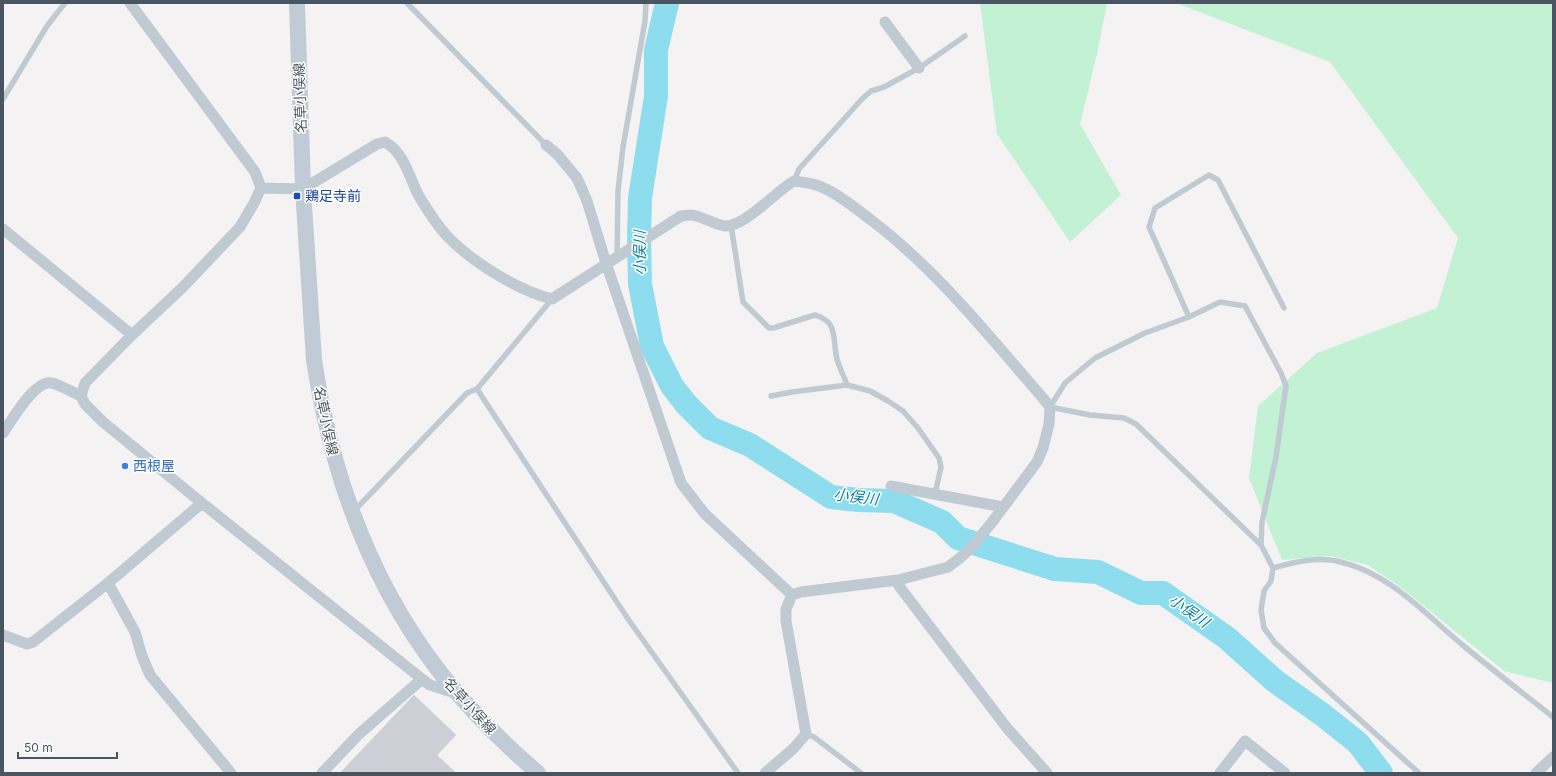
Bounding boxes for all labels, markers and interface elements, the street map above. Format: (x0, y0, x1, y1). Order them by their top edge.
street label: 名草小俣線 (290, 63, 309, 133)
place label: 鶏足寺前 (305, 187, 361, 204)
marker: 鶏足寺前 (292, 191, 302, 201)
water label: 小俣川 (630, 229, 649, 276)
street label: 名草小俣線 (311, 385, 342, 457)
place label: 西根屋 (133, 457, 175, 474)
marker: 西根屋 (120, 461, 130, 471)
water label: 小俣川 (833, 484, 882, 509)
water label: 小俣川 (1165, 590, 1215, 632)
street label: 名草小俣線 (441, 674, 500, 737)
scale bar (18, 734, 117, 760)
text: 50 m (24, 740, 53, 755)

